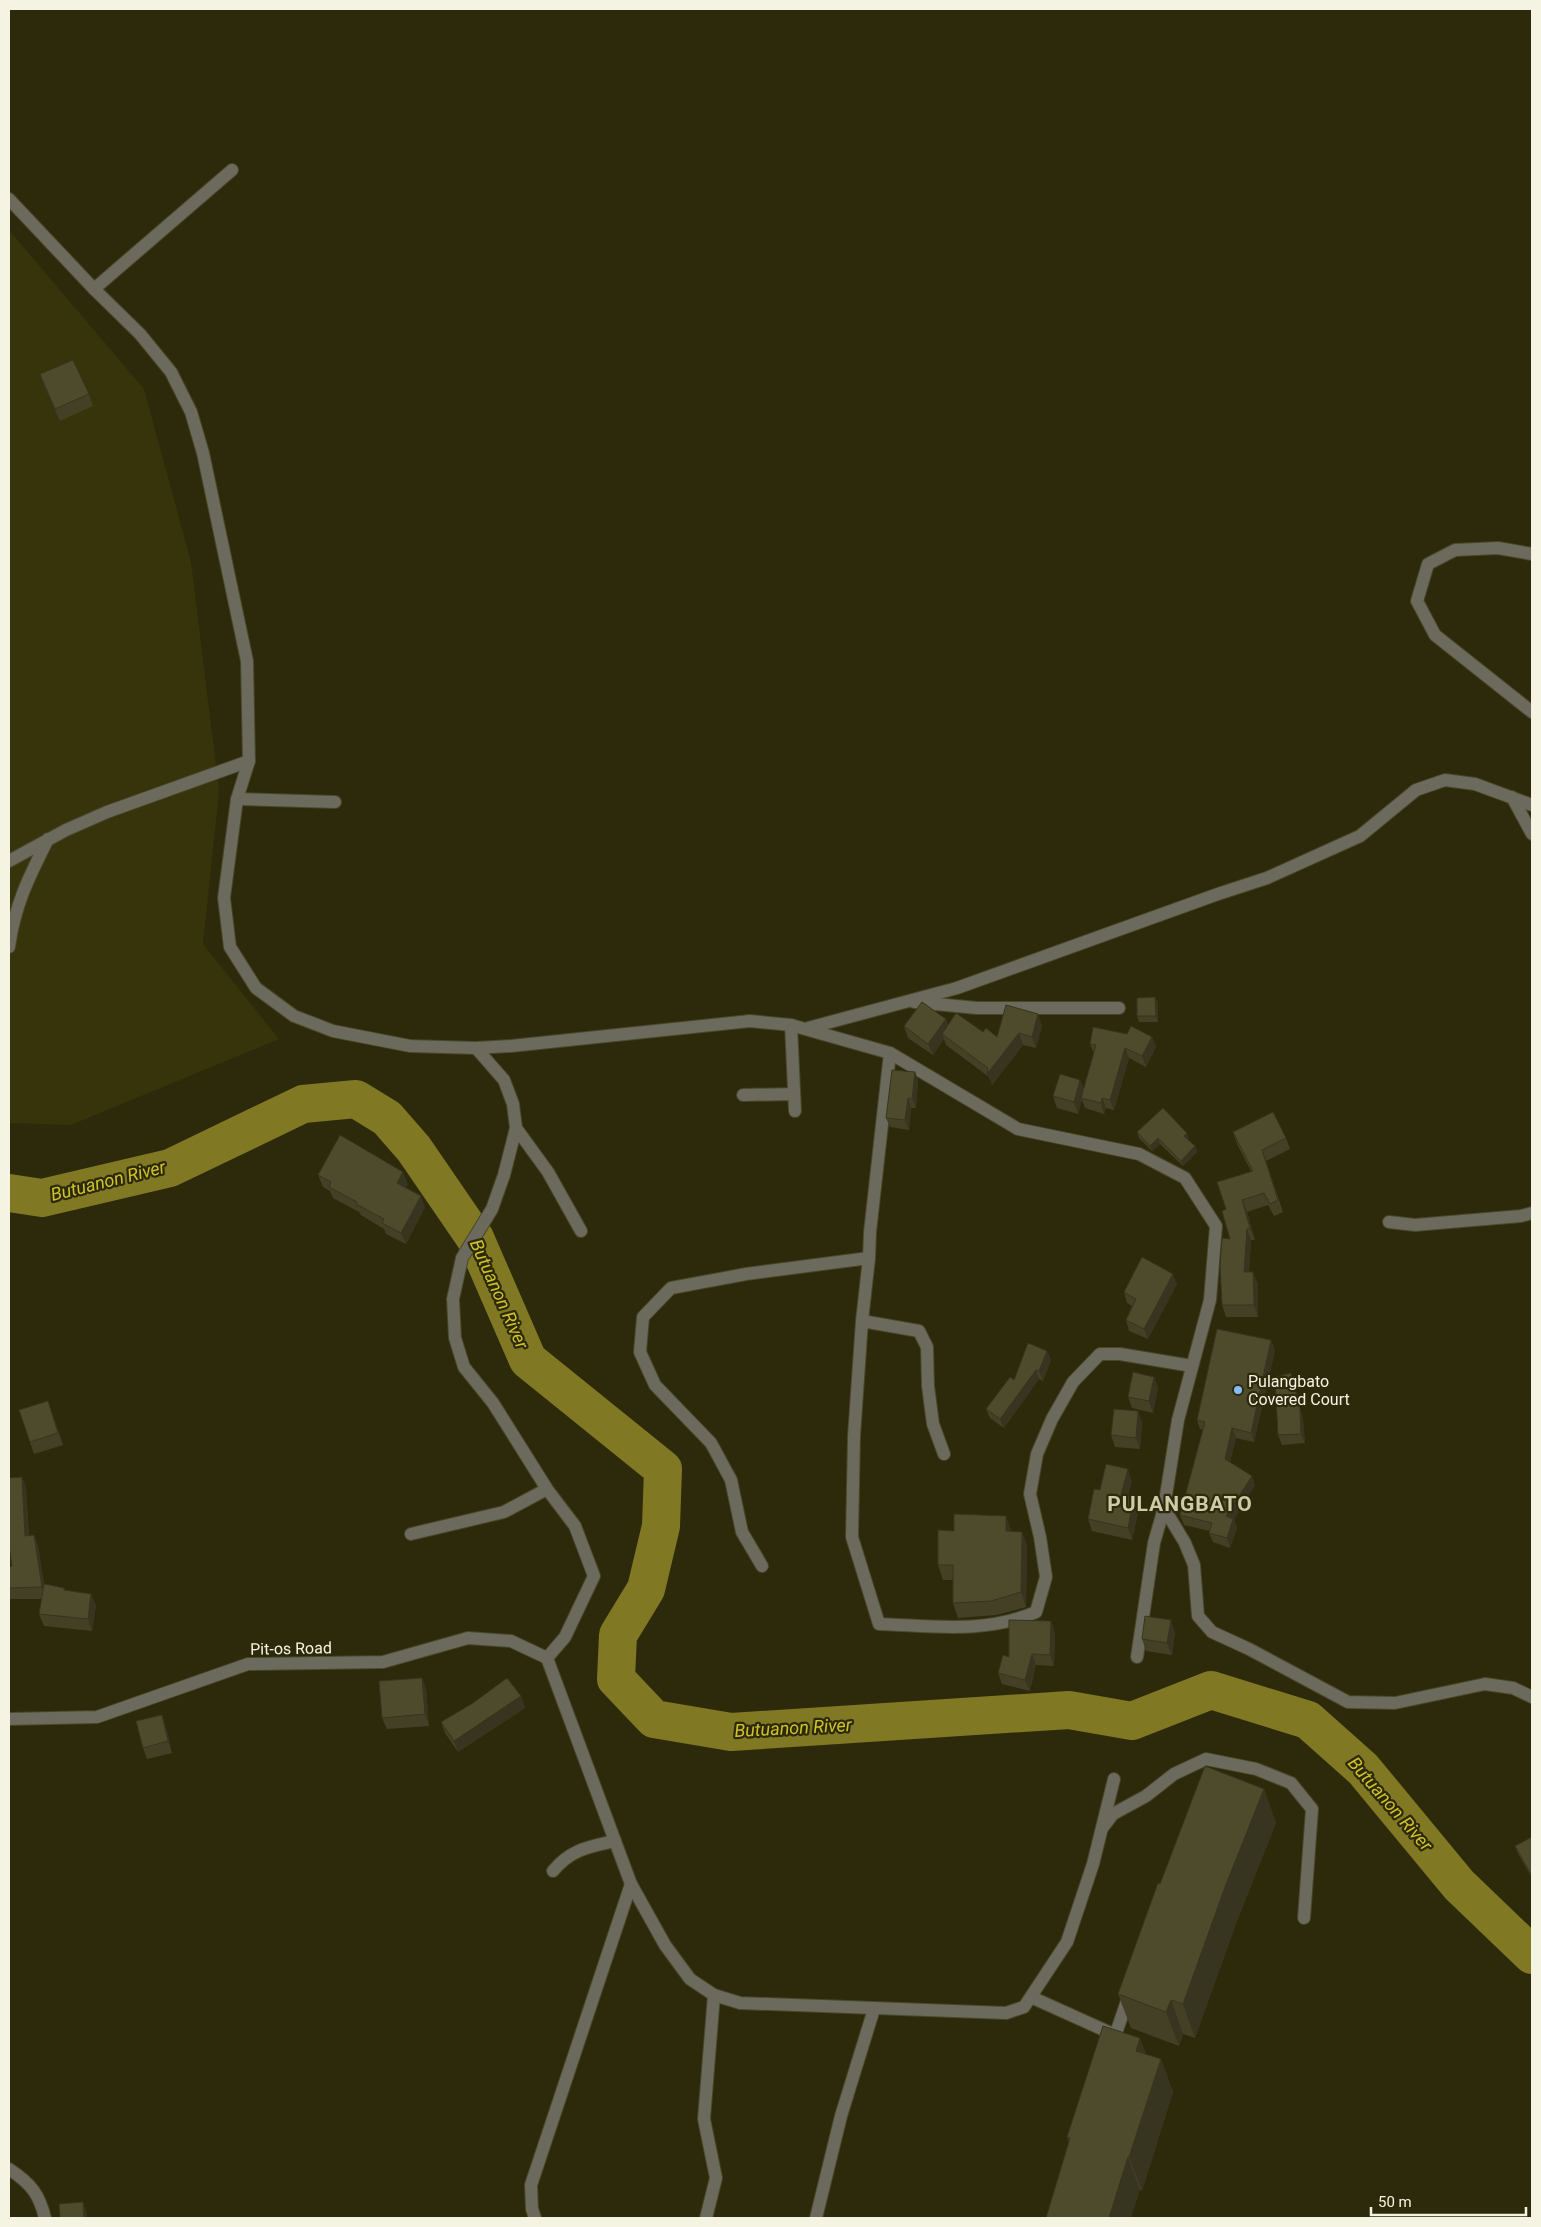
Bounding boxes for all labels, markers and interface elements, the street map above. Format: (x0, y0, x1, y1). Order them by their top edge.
water label: Butuanon River (48, 1156, 168, 1205)
water label: Butuanon River (466, 1236, 533, 1353)
place label: Pulangbato Covered Court (1248, 1372, 1350, 1409)
marker: Pulangbato Covered Court (1232, 1384, 1244, 1396)
district label: PULANGBATO (1107, 1492, 1253, 1516)
street label: Pit-os Road (250, 1638, 332, 1659)
water label: Butuanon River (734, 1714, 853, 1741)
water label: Butuanon River (1344, 1752, 1438, 1856)
scale bar (1371, 2184, 1526, 2216)
text: 50 m (1378, 2193, 1412, 2211)

